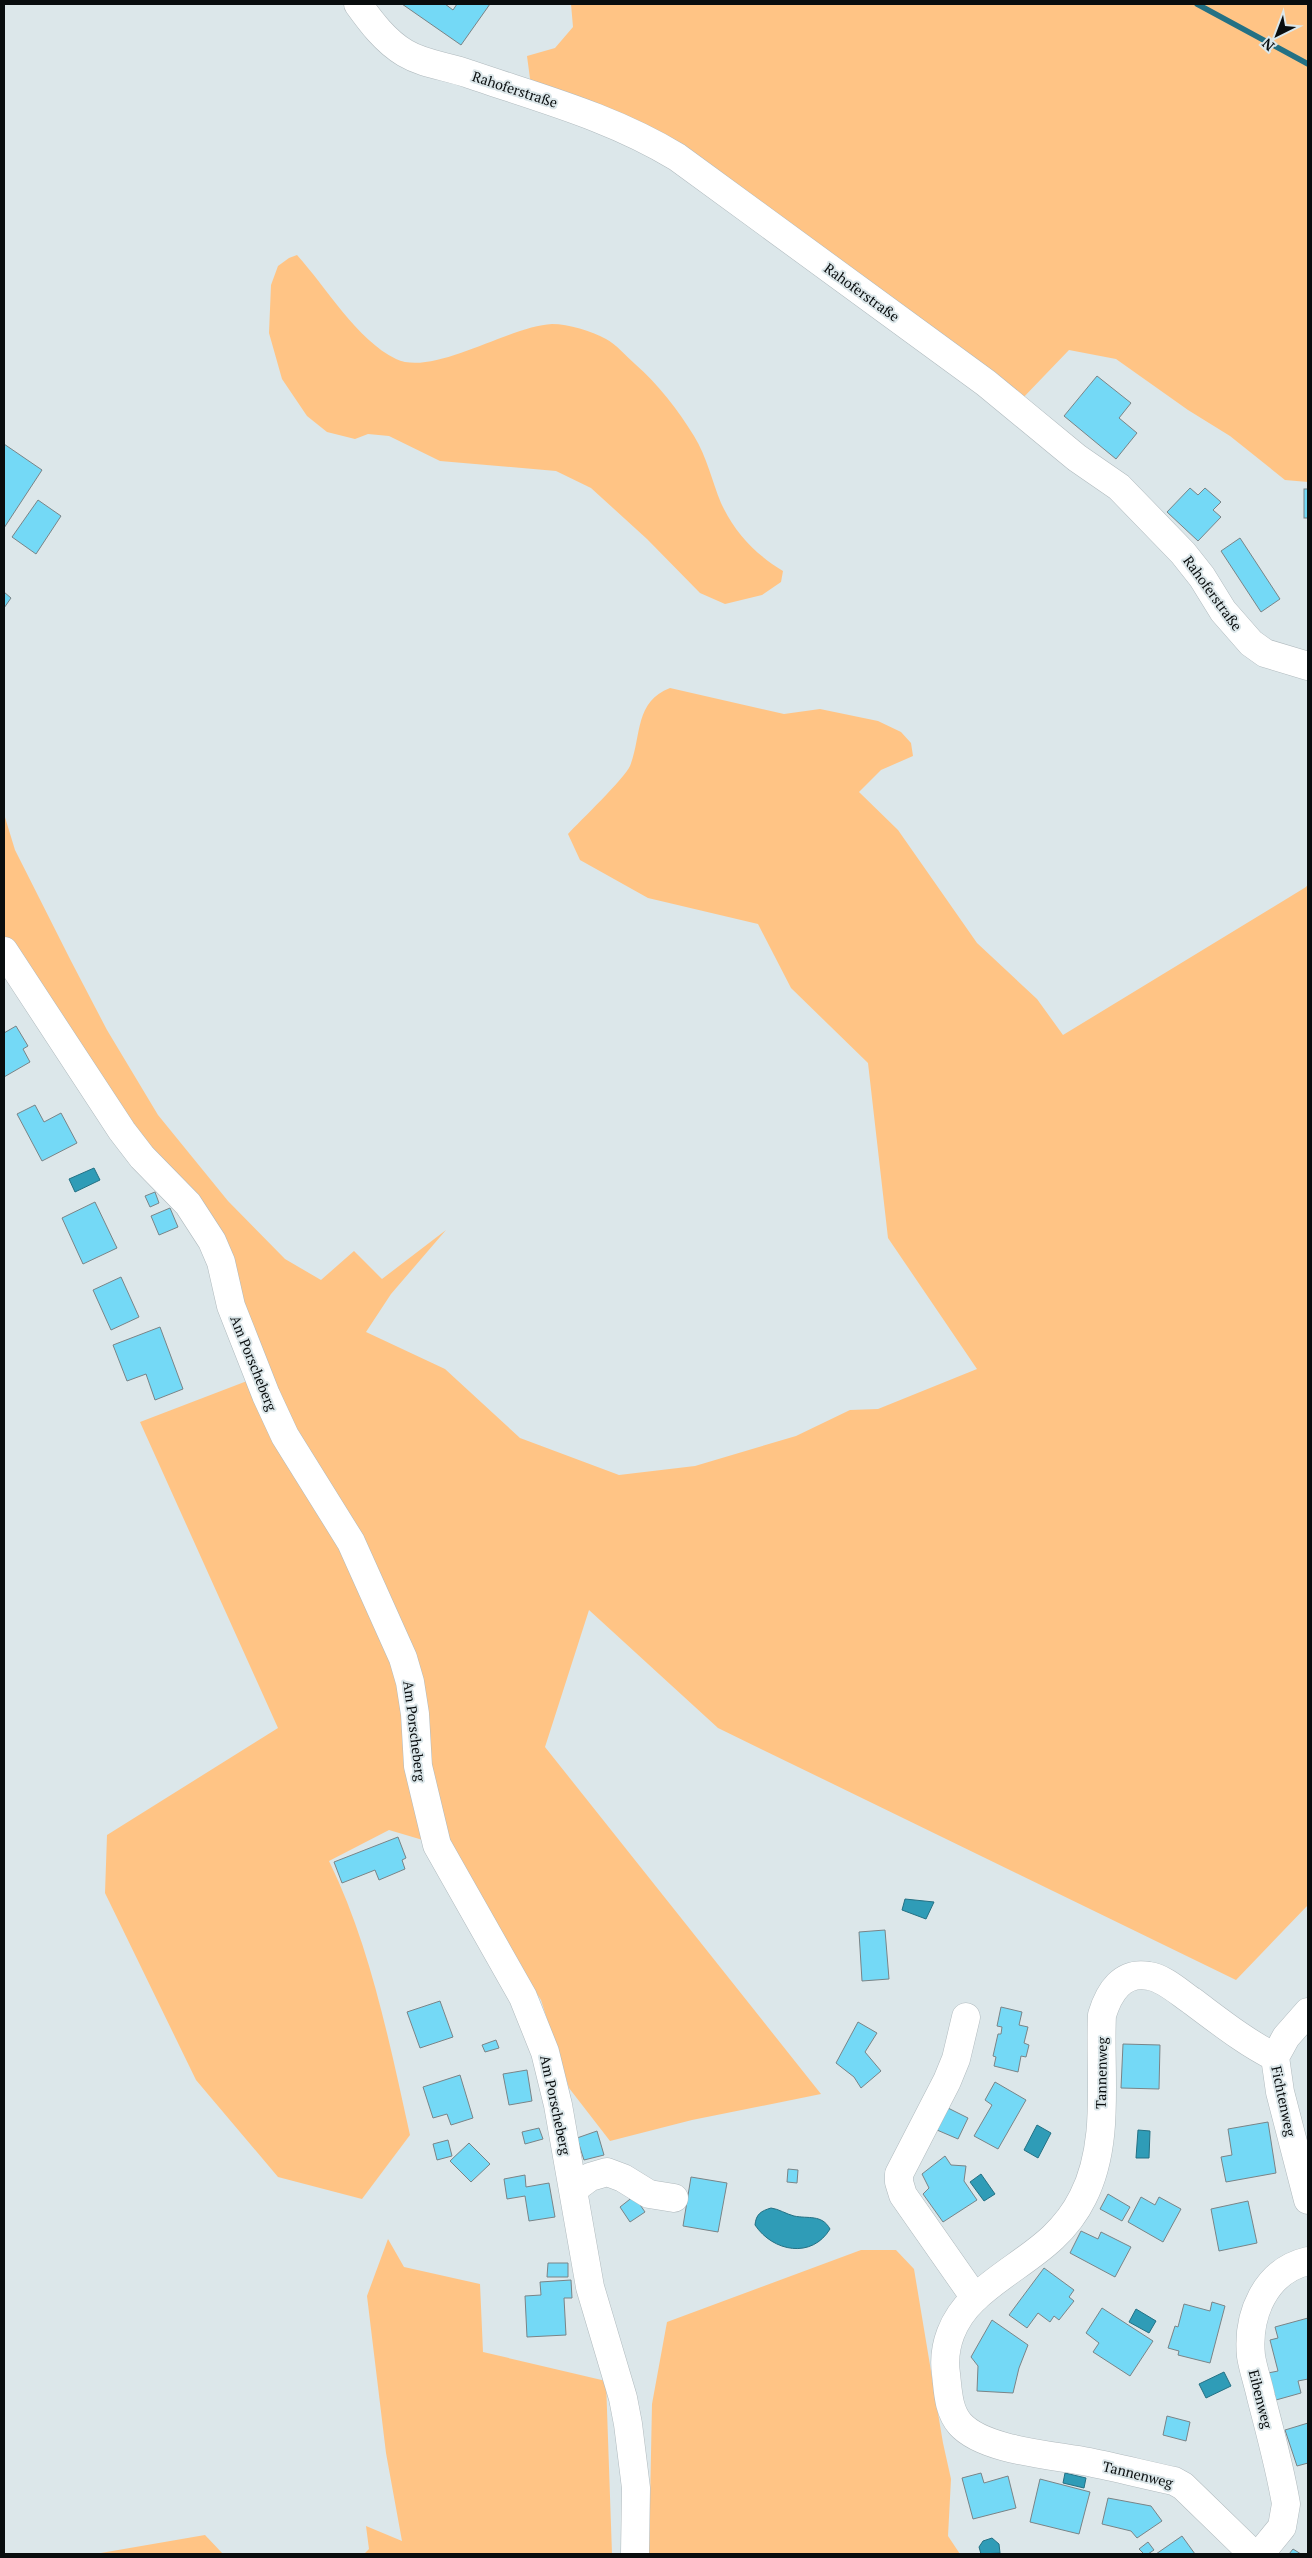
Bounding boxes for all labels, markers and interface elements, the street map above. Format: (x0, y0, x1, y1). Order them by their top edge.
north arrow (1252, 10, 1302, 60)
text: N (1257, 34, 1278, 56)
street label: Rahoferstraße (470, 66, 560, 112)
street label: Rahoferstraße (821, 258, 903, 326)
street label: Rahoferstraße (1179, 552, 1247, 634)
street label: Am Porscheberg (226, 1312, 282, 1414)
street label: Am Porscheberg (399, 1680, 431, 1783)
street label: Tannenweg (1091, 2036, 1111, 2109)
street label: Am Porscheberg (536, 2053, 576, 2157)
street label: Fichtenweg (1267, 2064, 1301, 2139)
street label: Eibenweg (1245, 2368, 1278, 2431)
street label: Tannenweg (1101, 2456, 1176, 2492)

